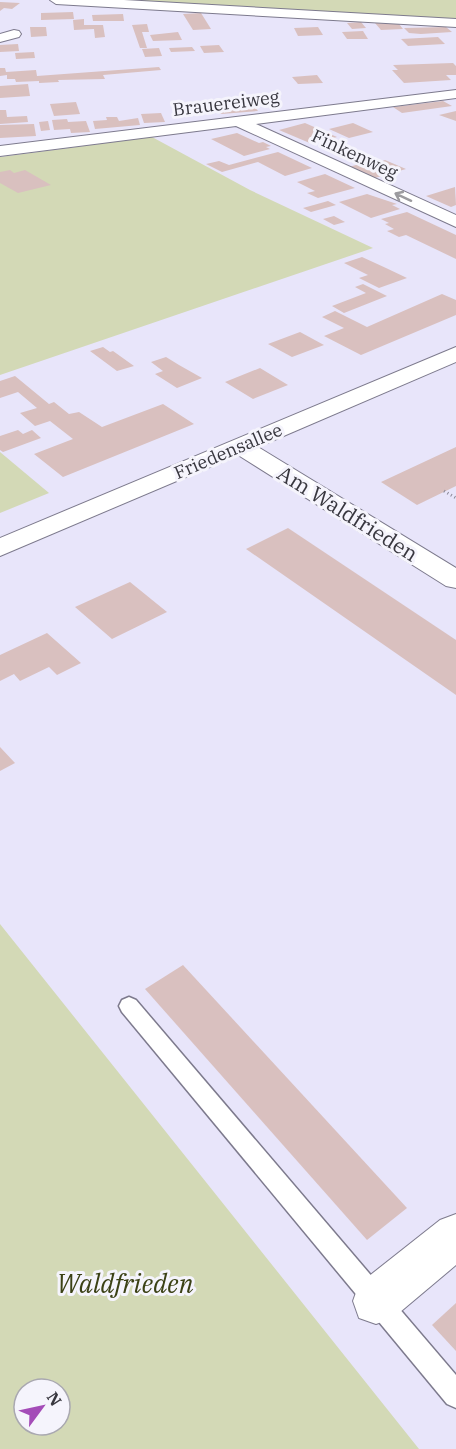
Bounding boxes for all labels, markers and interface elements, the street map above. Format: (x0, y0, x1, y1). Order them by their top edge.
street label: Brauereiweg (171, 85, 281, 121)
street label: Finkenweg (308, 124, 402, 184)
one-way arrow (394, 191, 412, 203)
street label: Friedensallee (171, 418, 285, 484)
street label: Am Waldfrieden (272, 458, 424, 568)
park label: Waldfrieden (57, 1266, 194, 1300)
north arrow (12, 1377, 72, 1437)
text: N (43, 1388, 66, 1410)

